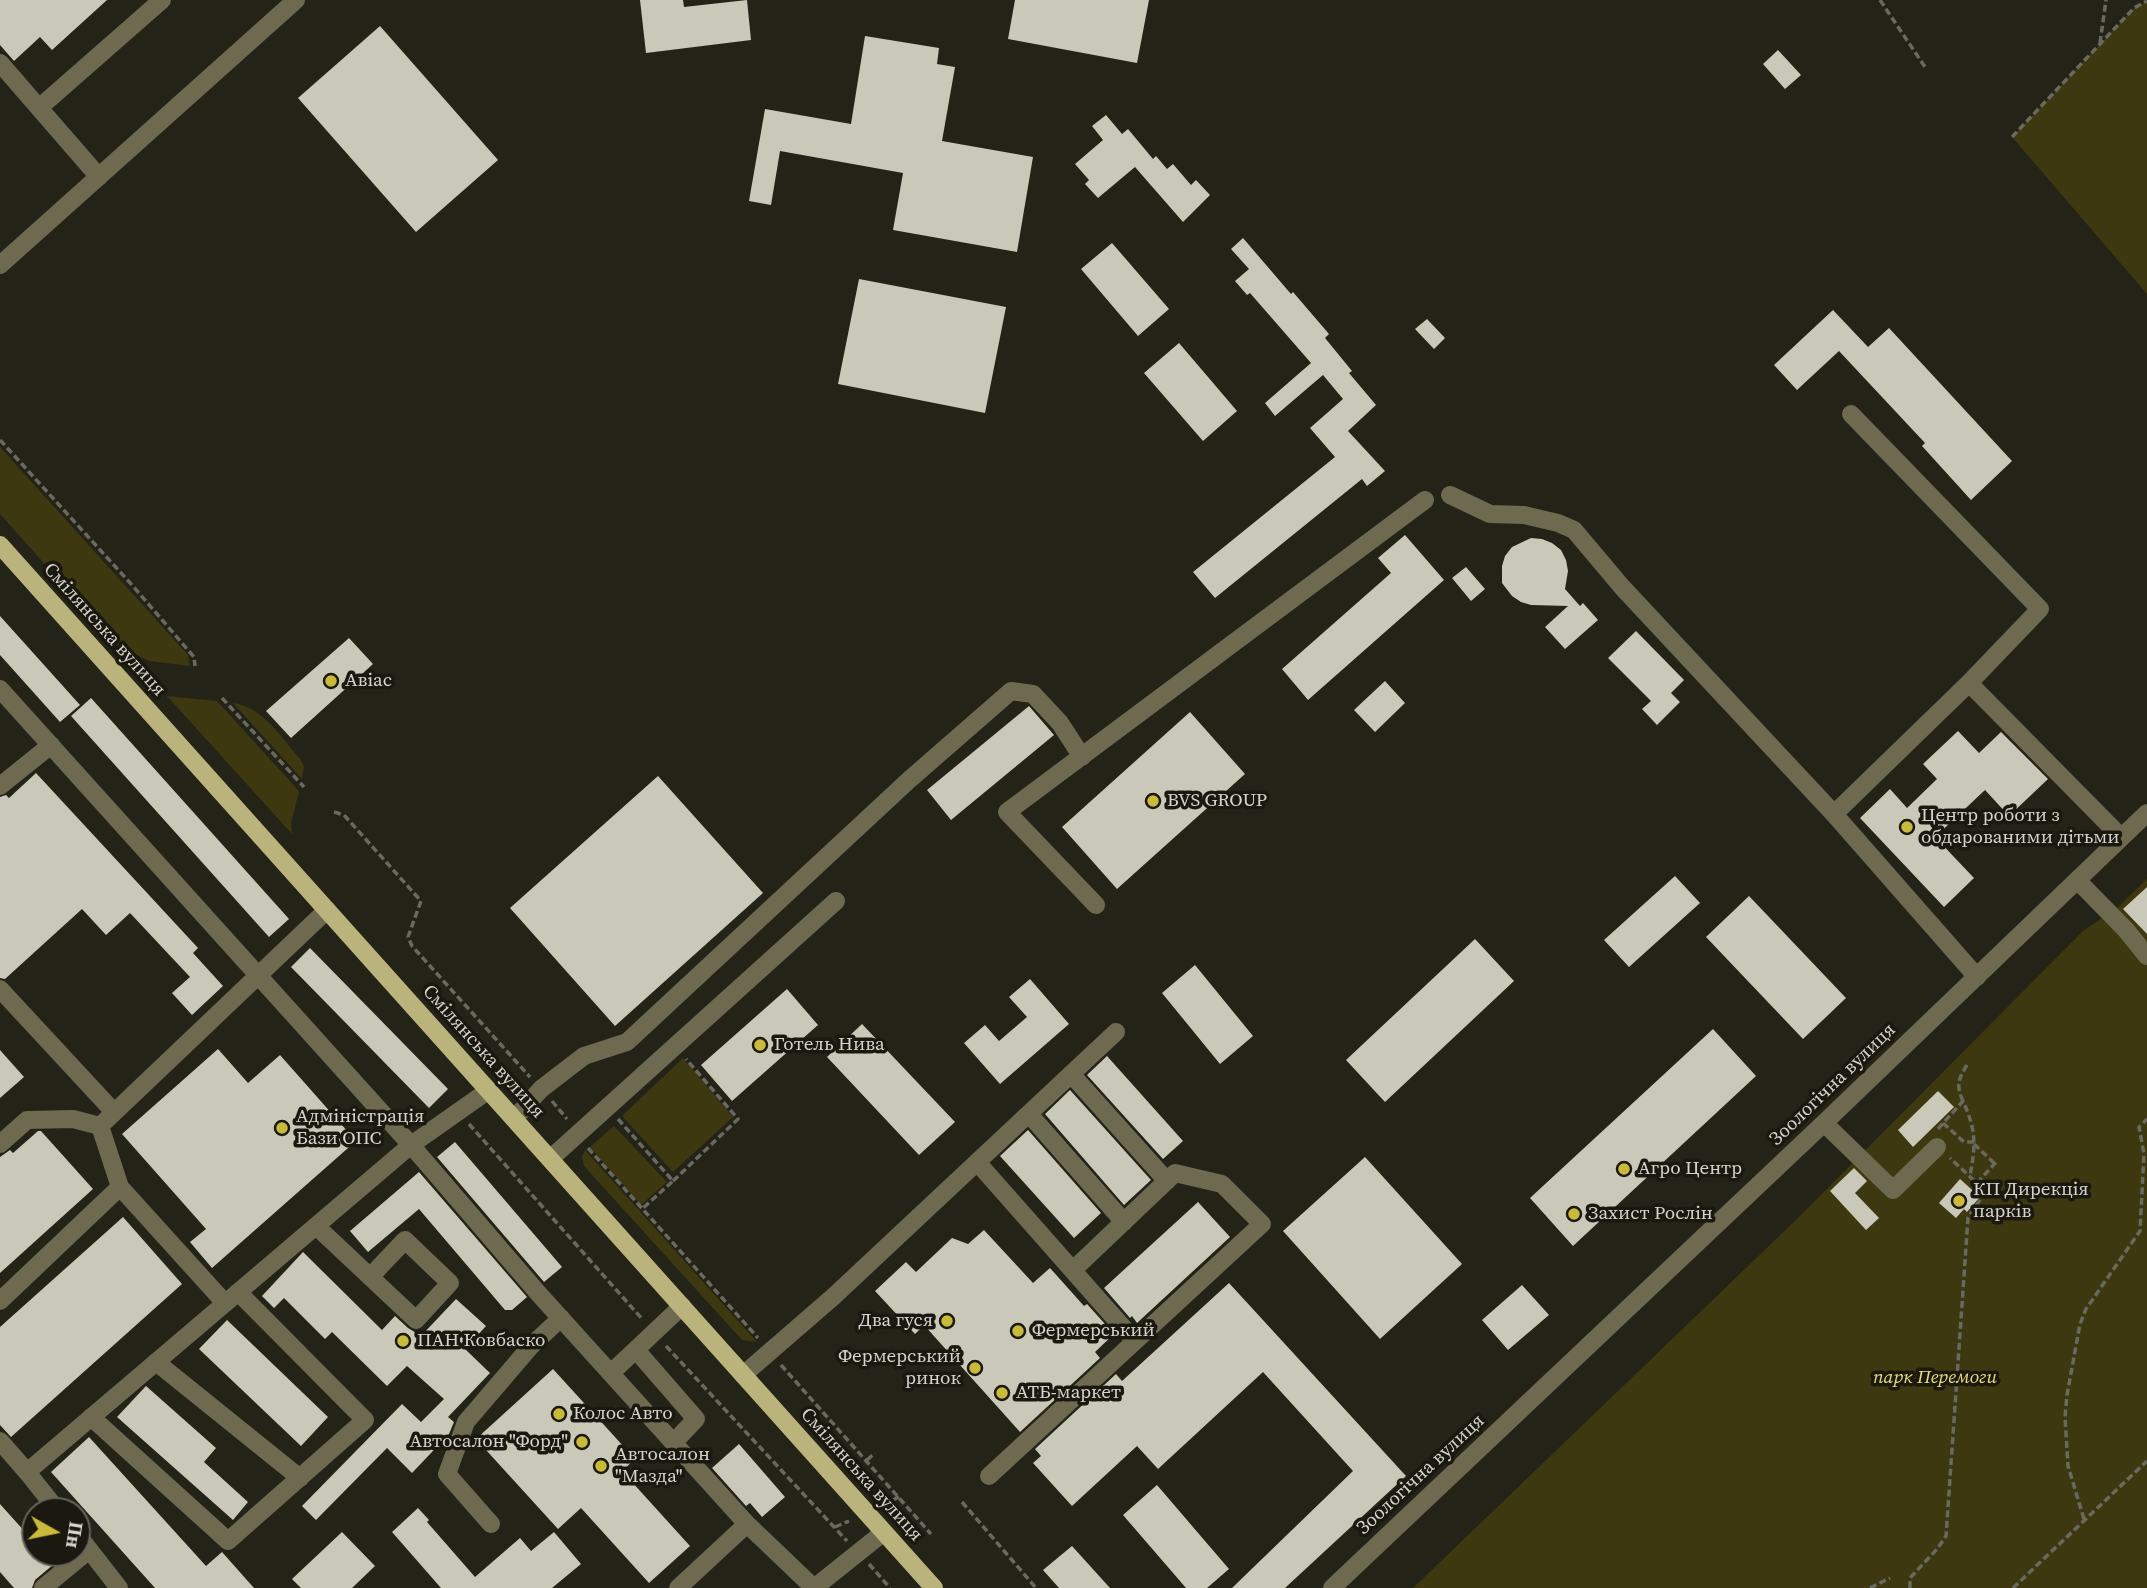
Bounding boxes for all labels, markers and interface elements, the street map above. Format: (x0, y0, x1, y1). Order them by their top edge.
street label: Смілянська вулиця (38, 559, 170, 701)
place label: Авіас (345, 670, 392, 692)
marker: Авіас (323, 673, 339, 689)
place label: BVS GROUP (1167, 790, 1267, 812)
marker: BVS GROUP (1145, 793, 1161, 809)
place label: Центр роботи з обдарованими дітьми (1921, 805, 2120, 849)
marker: Центр роботи з обдарованими дітьми (1899, 819, 1915, 835)
street label: Смілянська вулиця (417, 981, 549, 1123)
street label: Зоологічна вулиця (1765, 1019, 1901, 1151)
place label: Готель Нива (774, 1034, 885, 1056)
marker: Готель Нива (752, 1037, 768, 1053)
place label: Адміністрація Бази ОПС (296, 1106, 424, 1150)
marker: Адміністрація Бази ОПС (274, 1120, 290, 1136)
place label: Агро Центр (1638, 1158, 1742, 1180)
marker: Агро Центр (1616, 1161, 1632, 1177)
place label: КП Дирекція парків (1973, 1179, 2089, 1223)
marker: КП Дирекція парків (1951, 1193, 1967, 1209)
place label: Захист Рослін (1588, 1203, 1713, 1225)
marker: Захист Рослін (1566, 1206, 1582, 1222)
place label: Два гуся (859, 1310, 933, 1332)
marker: Два гуся (939, 1313, 955, 1329)
place label: Фермерський (1032, 1320, 1155, 1342)
marker: Фермерський (1010, 1323, 1026, 1339)
place label: ПАН Ковбаско (417, 1330, 545, 1352)
marker: ПАН Ковбаско (395, 1333, 411, 1349)
place label: Фермерський ринок (838, 1346, 961, 1390)
marker: Фермерський ринок (967, 1360, 983, 1376)
park label: парк Перемоги (1873, 1367, 1997, 1389)
place label: АТБ-маркет (1016, 1382, 1121, 1404)
marker: АТБ-маркет (994, 1385, 1010, 1401)
place label: Колос Авто (573, 1403, 673, 1425)
street label: Смілянська вулиця (795, 1404, 927, 1546)
marker: Колос Авто (551, 1406, 567, 1422)
street label: Зоологічна вулиця (1352, 1410, 1490, 1540)
place label: Автосалон "Форд" (410, 1431, 568, 1453)
marker: Автосалон "Форд" (574, 1434, 590, 1450)
place label: Автосалон "Мазда" (615, 1444, 710, 1488)
marker: Автосалон "Мазда" (593, 1458, 609, 1474)
north arrow (21, 1497, 91, 1567)
text: Пн (60, 1520, 90, 1550)

